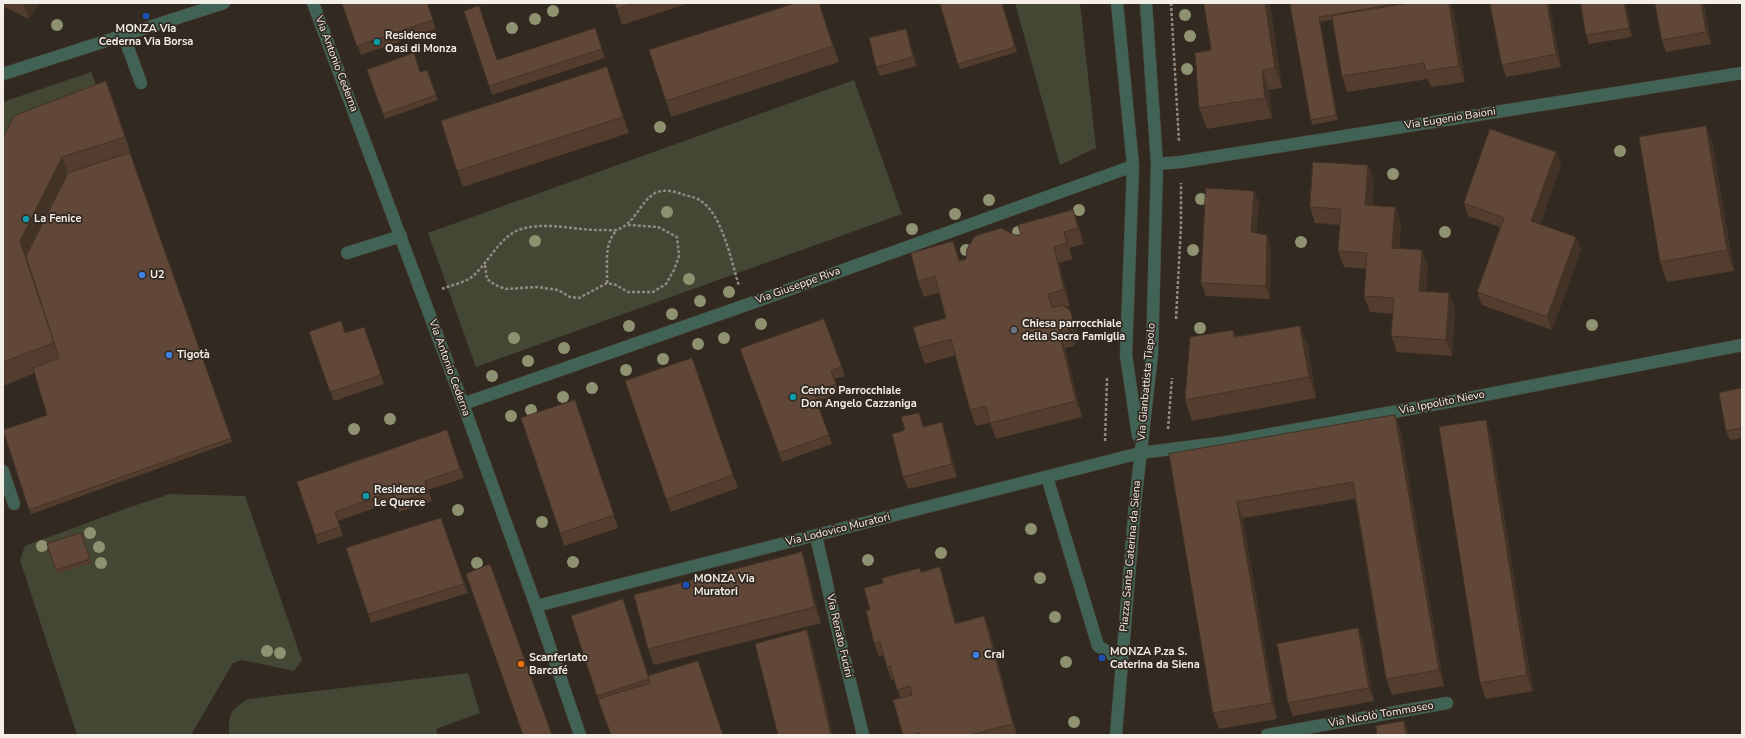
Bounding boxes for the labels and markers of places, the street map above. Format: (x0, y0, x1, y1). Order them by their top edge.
marker: MONZA Via Cederna Via Borsa (141, 11, 151, 21)
place label: MONZA Via Cederna Via Borsa (99, 22, 193, 48)
place label: Residence Oasi di Monza (385, 29, 457, 55)
marker: Residence Oasi di Monza (372, 37, 382, 47)
place label: La Fenice (34, 212, 81, 226)
marker: La Fenice (21, 214, 31, 224)
place label: U2 (150, 268, 165, 282)
marker: U2 (137, 270, 147, 280)
place label: Chiesa parrocchiale della Sacra Famiglia (1022, 317, 1125, 343)
marker: Chiesa parrocchiale della Sacra Famiglia (1009, 325, 1019, 335)
place label: Tigotà (177, 348, 210, 362)
marker: Tigotà (164, 350, 174, 360)
place label: Centro Parrocchiale Don Angelo Cazzaniga (801, 384, 917, 410)
marker: Centro Parrocchiale Don Angelo Cazzaniga (788, 392, 798, 402)
place label: Residence Le Querce (374, 483, 426, 509)
marker: Residence Le Querce (361, 491, 371, 501)
place label: MONZA Via Muratori (694, 572, 755, 598)
marker: MONZA Via Muratori (681, 580, 691, 590)
place label: MONZA P.za S. Caterina da Siena (1110, 645, 1200, 671)
place label: Crai (984, 648, 1005, 662)
marker: Crai (971, 650, 981, 660)
place label: Scanferlato Barcafé (529, 651, 588, 677)
marker: MONZA P.za S. Caterina da Siena (1097, 653, 1107, 663)
marker: Scanferlato Barcafé (516, 659, 526, 669)

